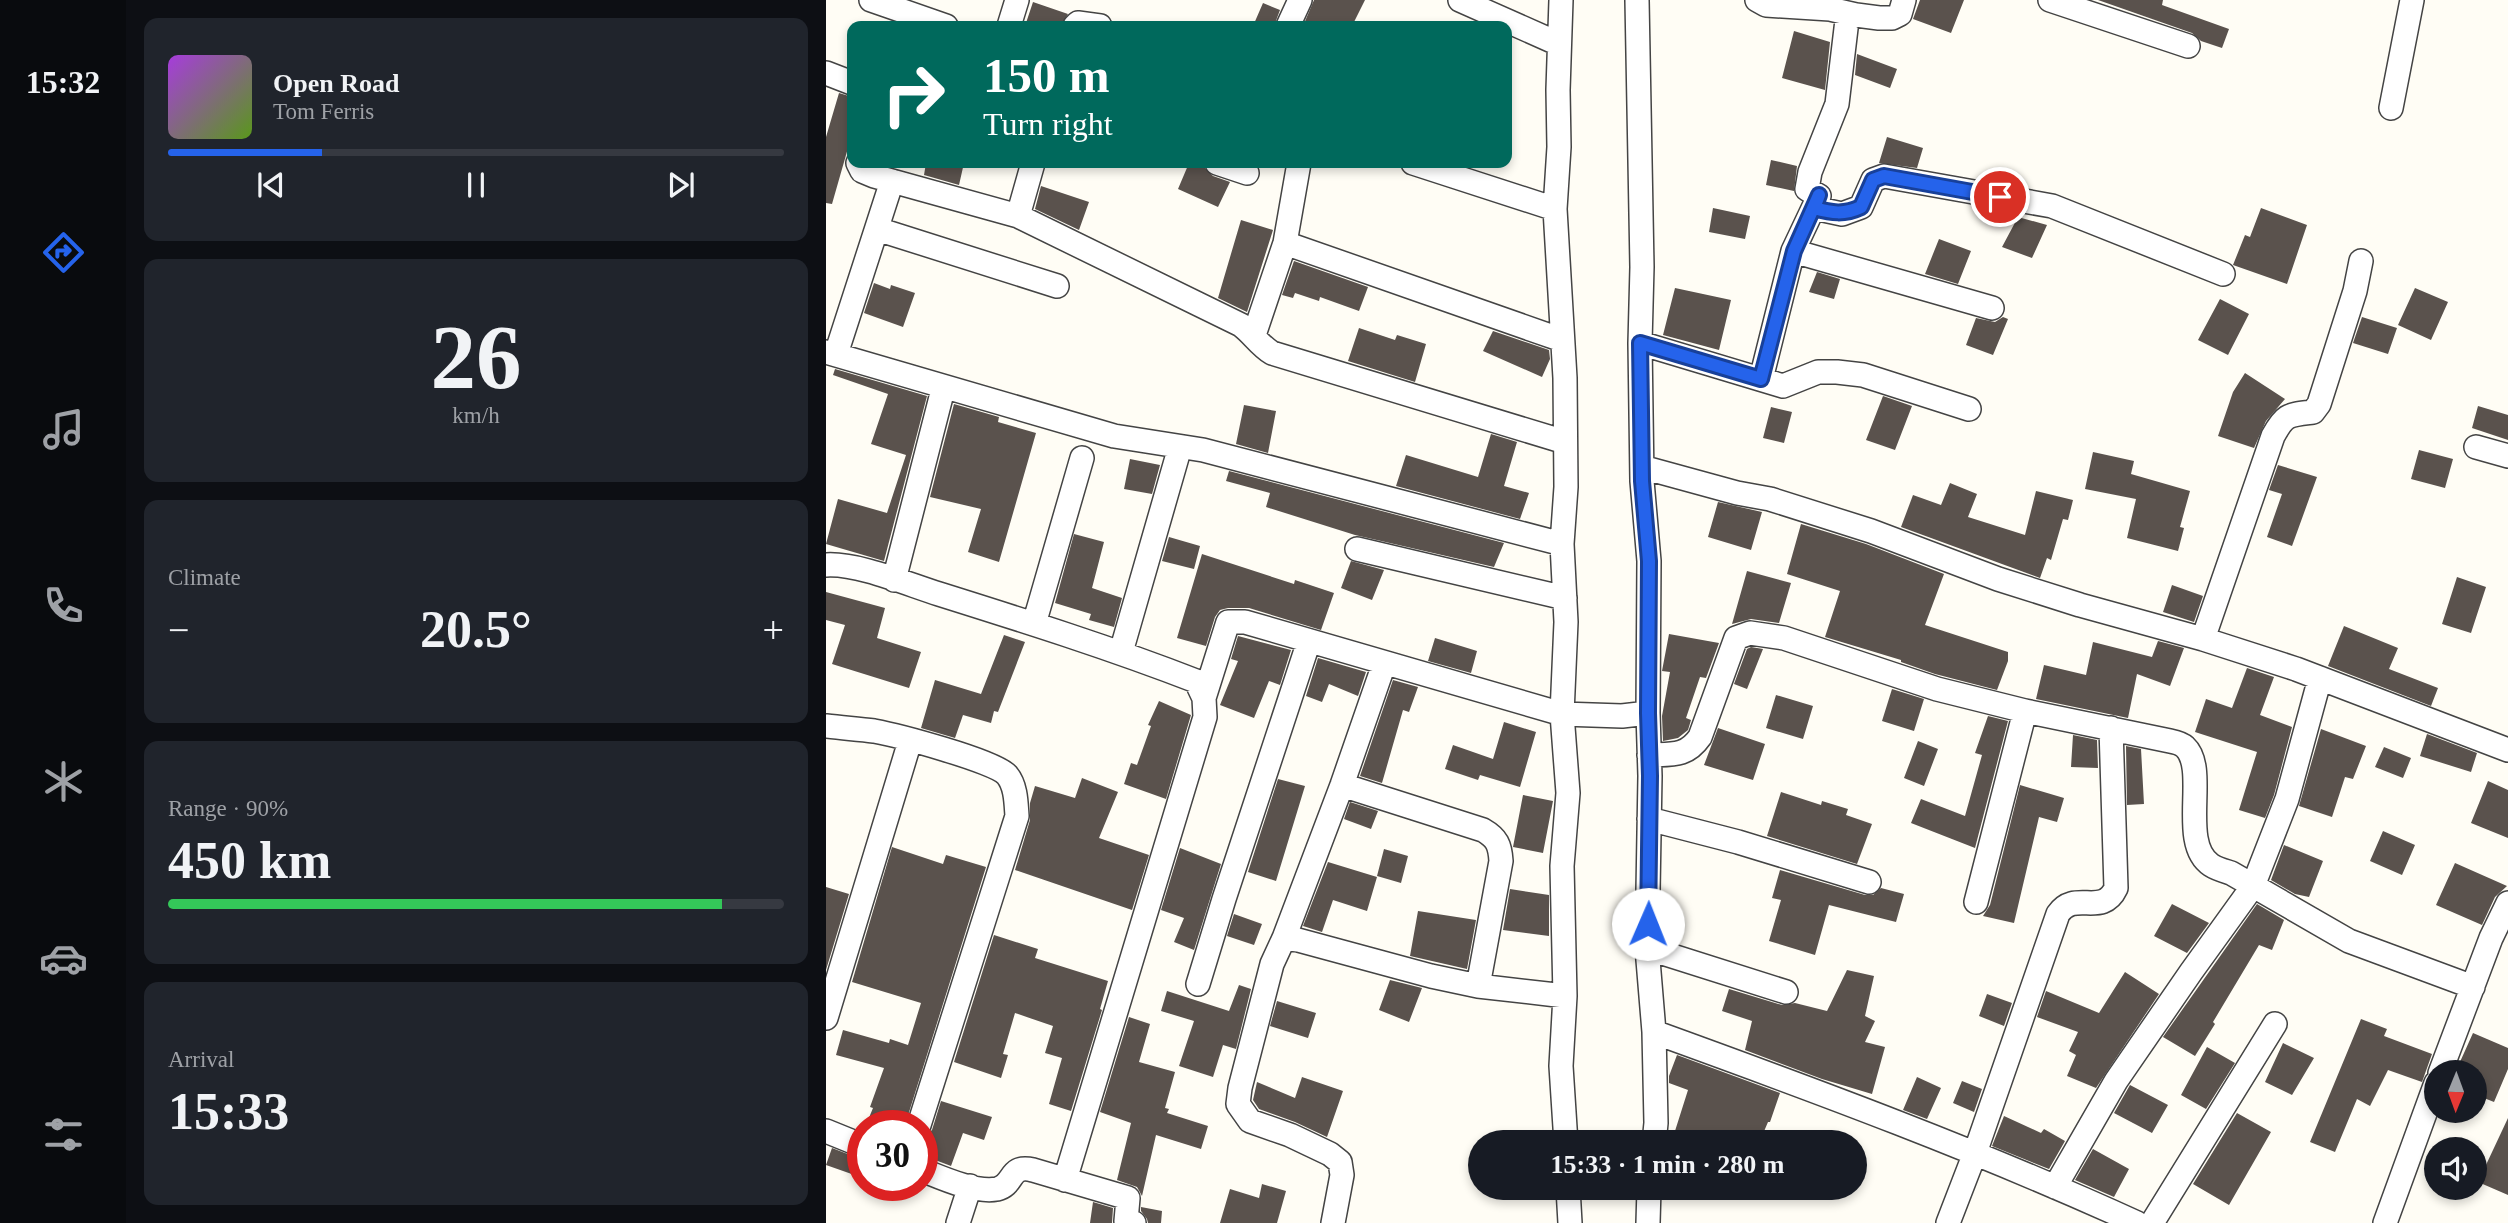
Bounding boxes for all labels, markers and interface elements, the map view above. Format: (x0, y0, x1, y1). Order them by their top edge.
text: 150 m (983, 48, 1110, 103)
icon: right (868, 49, 959, 140)
text: 15:32 (26, 64, 100, 100)
text: Open Road (273, 69, 399, 98)
text: Tom Ferris (273, 99, 374, 124)
text: Turn right (983, 106, 1113, 142)
icon: previous (252, 166, 290, 204)
icon: pause (457, 166, 495, 204)
icon: next (662, 166, 700, 204)
pin (1970, 167, 2030, 227)
icon: arrive (1981, 178, 2019, 216)
icon: directions (39, 228, 88, 277)
text: 26 (431, 307, 522, 408)
text: km/h (452, 403, 500, 428)
icon: music (39, 405, 88, 454)
text: Climate (168, 565, 241, 590)
icon: phone (39, 581, 88, 630)
text: 20.5° (420, 601, 532, 658)
text: − (168, 609, 189, 651)
text: + (763, 609, 784, 651)
icon: climate (39, 757, 88, 806)
text: Range · 90% (168, 796, 288, 821)
text: 450 km (168, 832, 331, 889)
position arrow (1611, 887, 1685, 961)
icon: car (39, 934, 88, 983)
text: Arrival (168, 1047, 234, 1072)
north arrow (2424, 1060, 2487, 1124)
map controls (2424, 1060, 2487, 1200)
text: 15:33 (168, 1083, 289, 1140)
icon: filters (39, 1110, 88, 1159)
speed limit sign: 30 (847, 1110, 938, 1201)
button: sound (2424, 1137, 2487, 1200)
text: 15:33 · 1 min · 280 m (1551, 1150, 1785, 1179)

